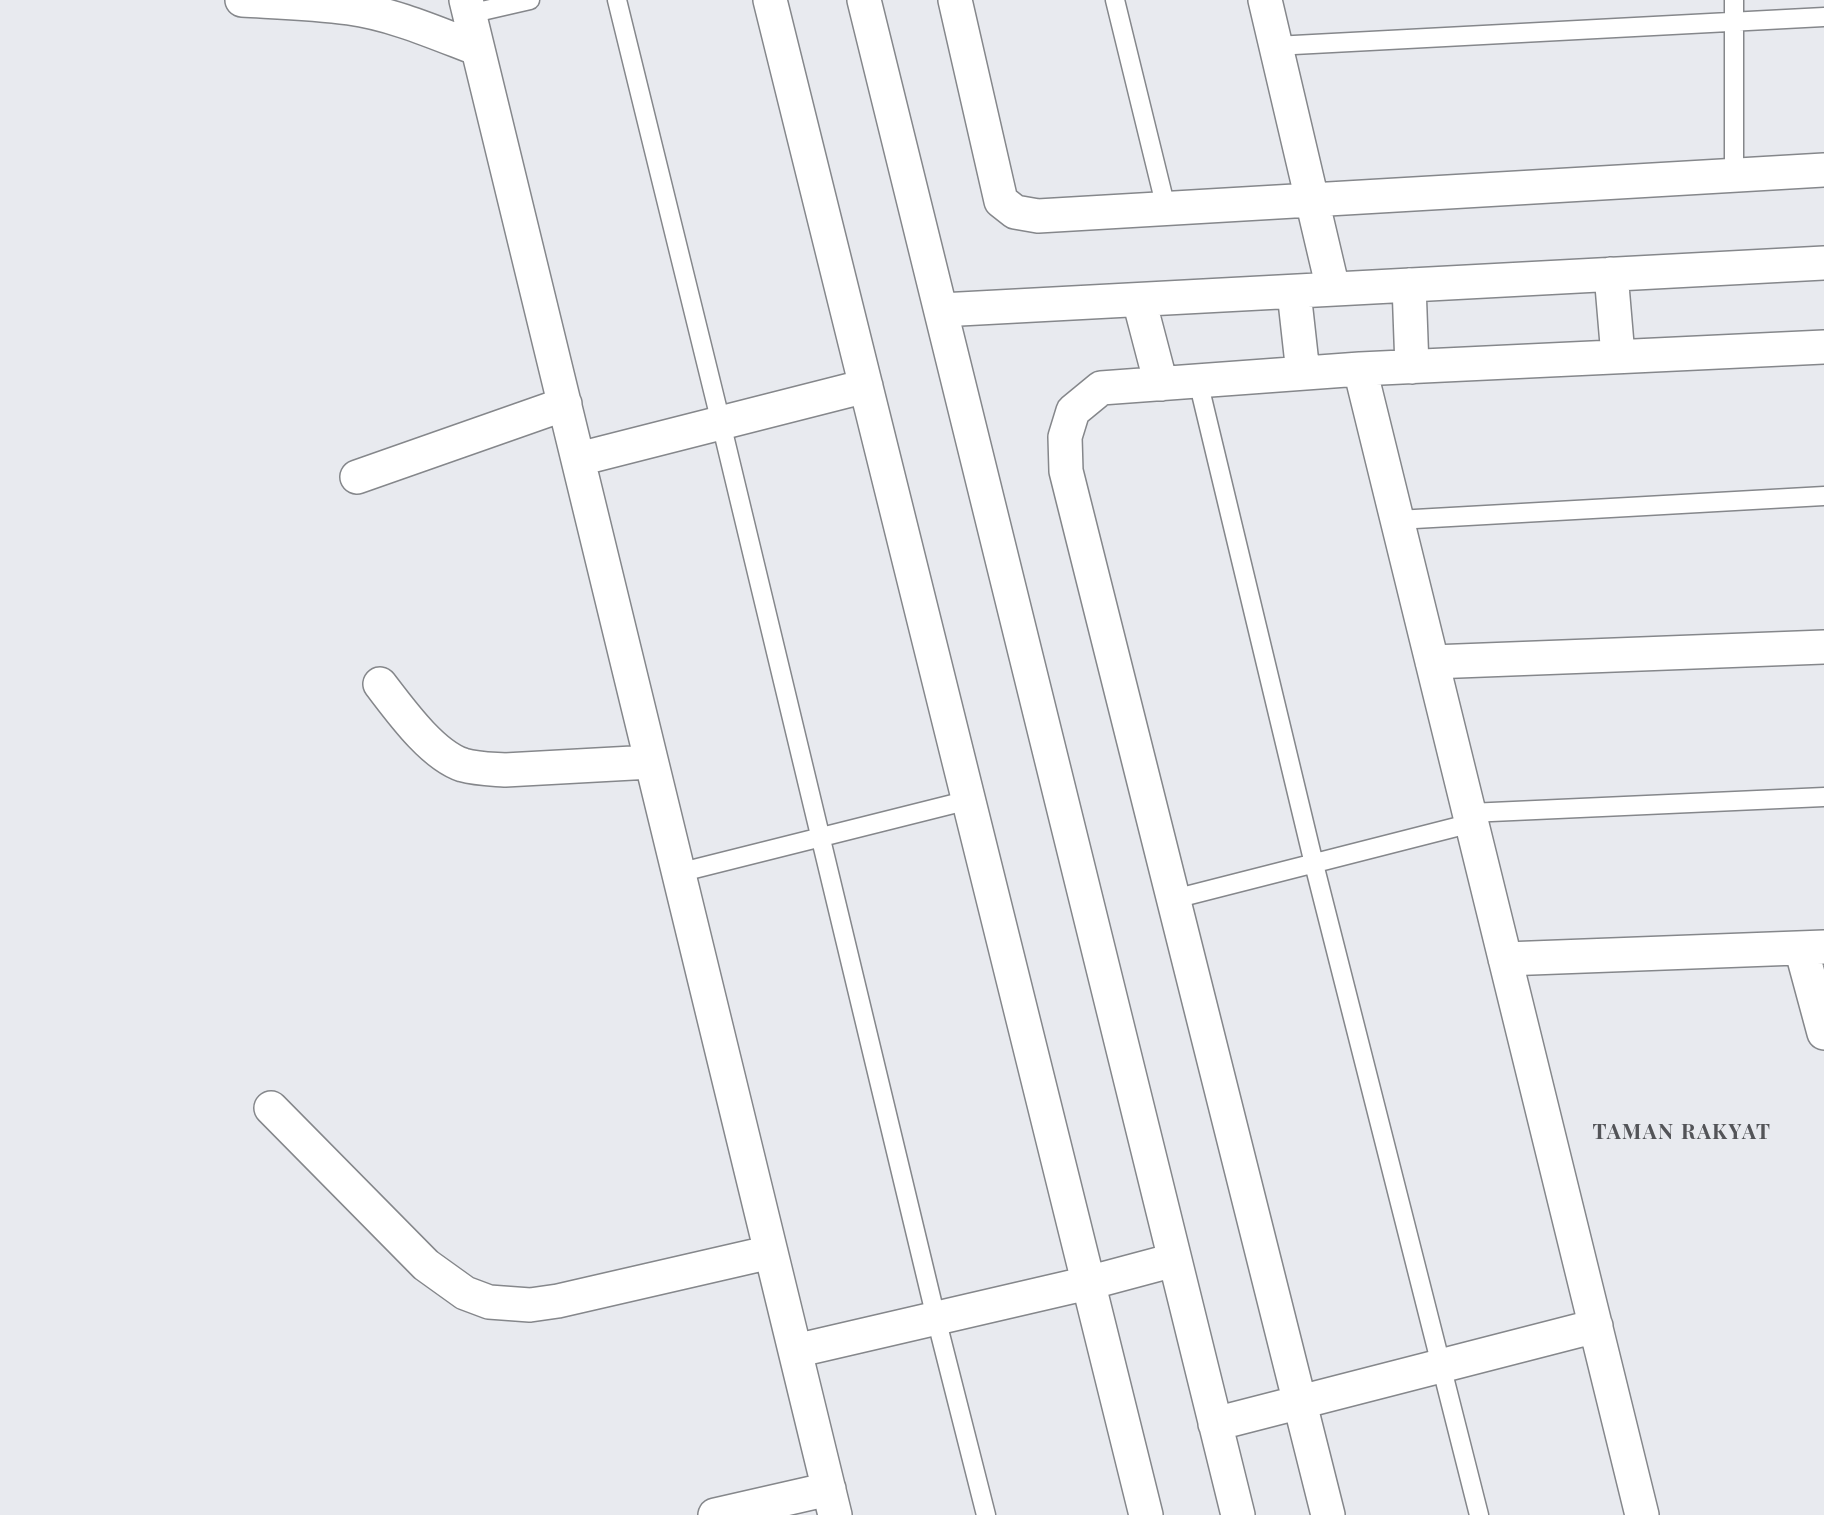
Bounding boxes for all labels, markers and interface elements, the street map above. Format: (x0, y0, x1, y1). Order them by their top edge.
district label: TAMAN RAKYAT (1592, 1119, 1772, 1145)

